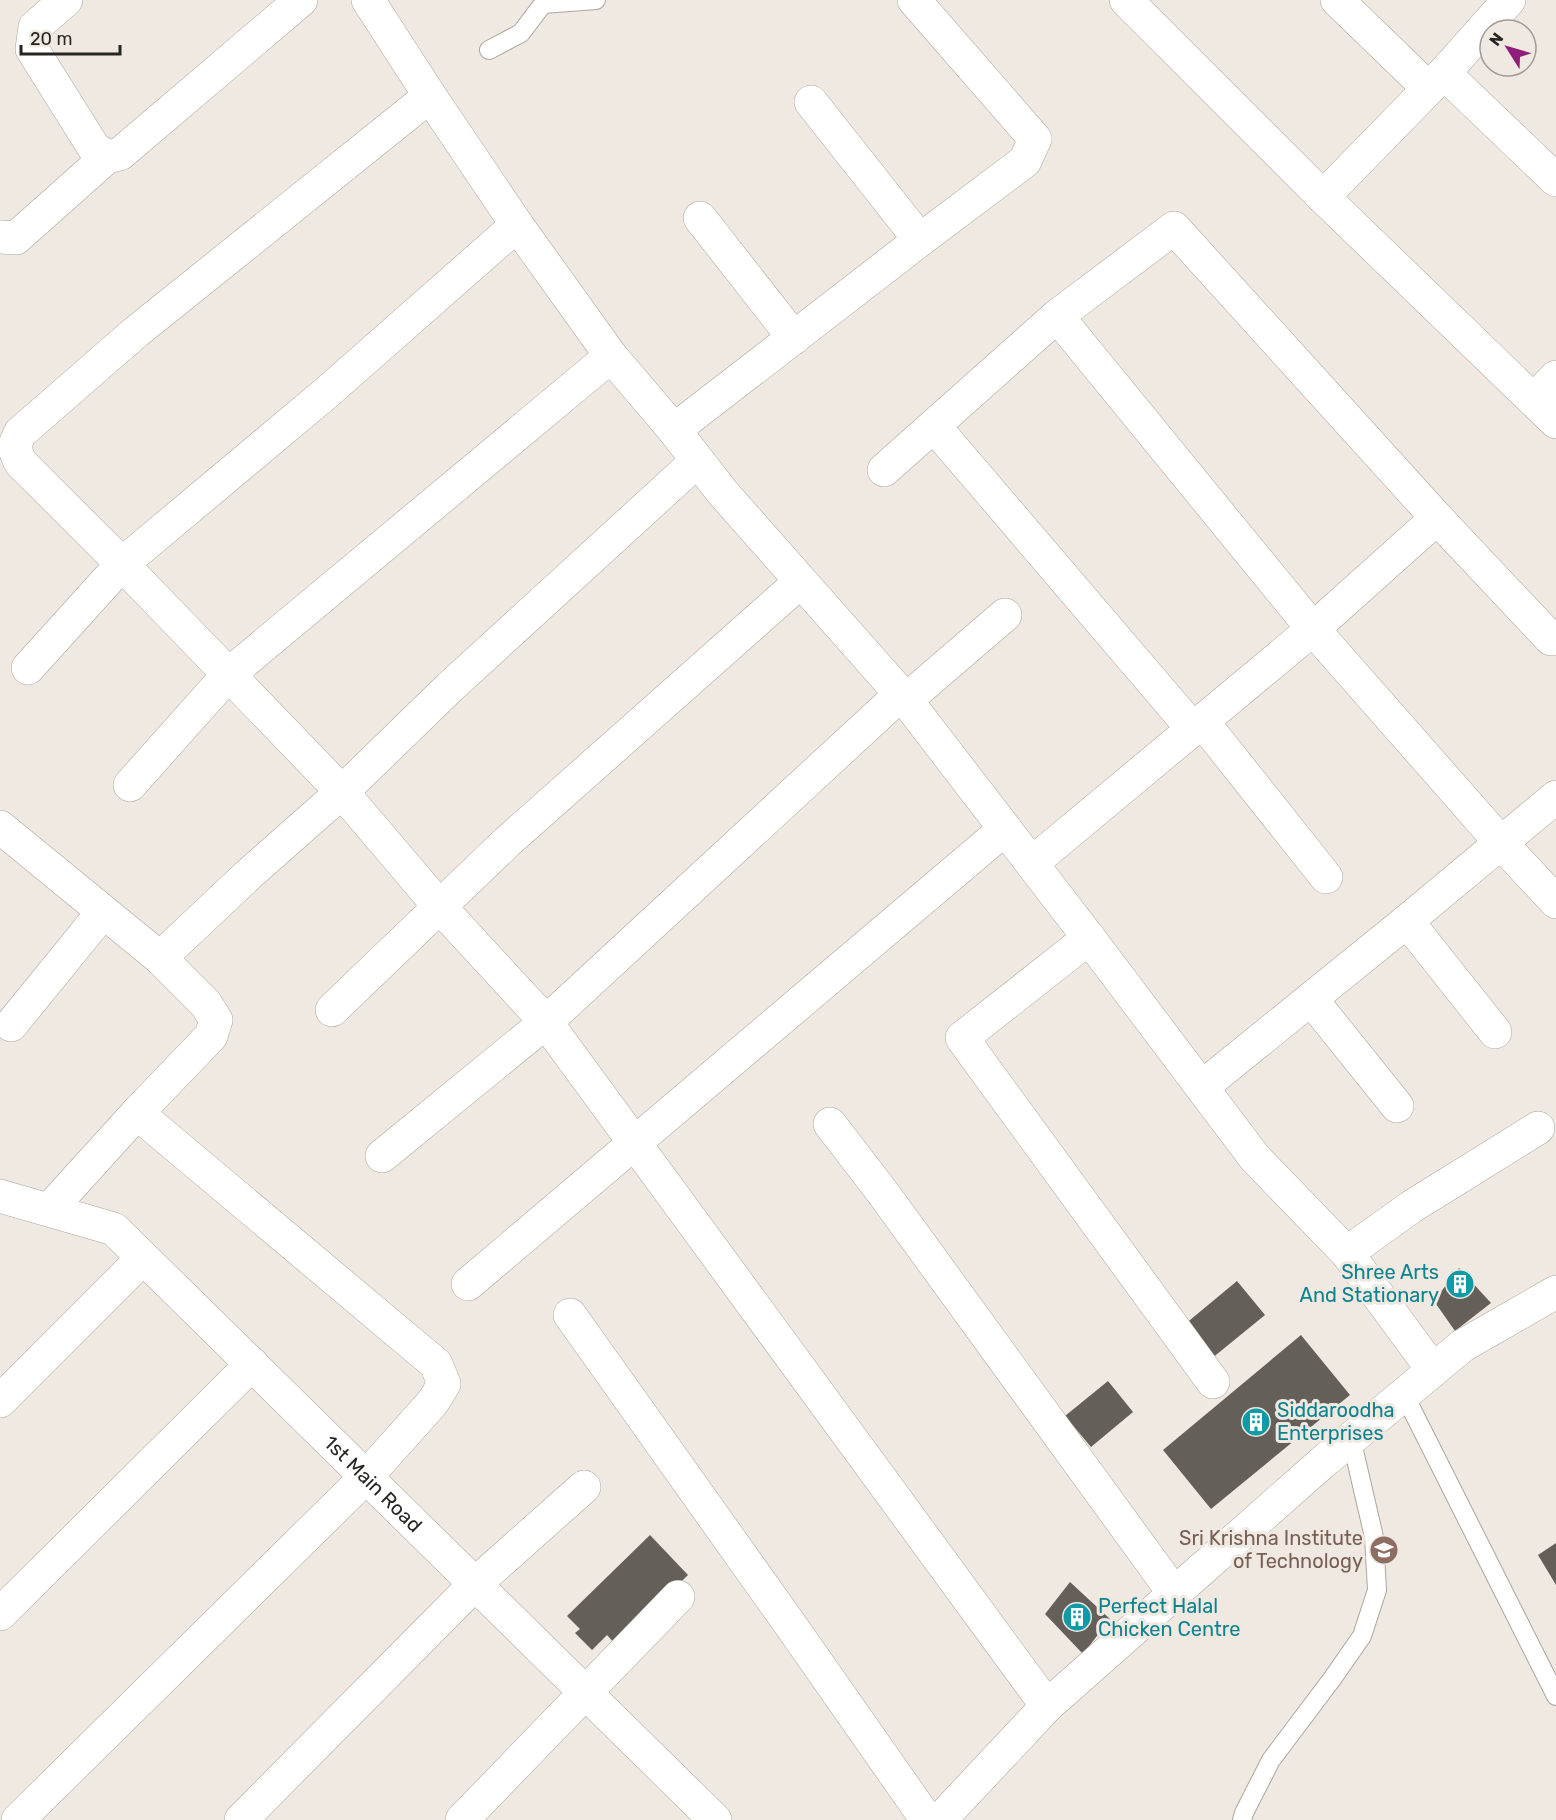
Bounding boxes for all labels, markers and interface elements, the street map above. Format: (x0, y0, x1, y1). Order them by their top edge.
scale bar (21, 18, 120, 56)
north arrow (1478, 18, 1538, 78)
text: 20 m (30, 28, 72, 50)
text: N (1485, 29, 1507, 50)
place label: Shree Arts And Stationary (1300, 1260, 1439, 1307)
building icon: Shree Arts And Stationary (1444, 1268, 1476, 1300)
place label: Siddaroodha Enterprises (1277, 1398, 1395, 1445)
building icon: Siddaroodha Enterprises (1240, 1406, 1272, 1438)
street label: 1st Main Road (319, 1430, 427, 1537)
place label: Sri Krishna Institute of Technology (1179, 1526, 1363, 1573)
school or university icon: Sri Krishna Institute of Technology (1368, 1534, 1400, 1566)
place label: Perfect Halal Chicken Centre (1098, 1594, 1240, 1641)
building icon: Perfect Halal Chicken Centre (1061, 1601, 1093, 1633)

